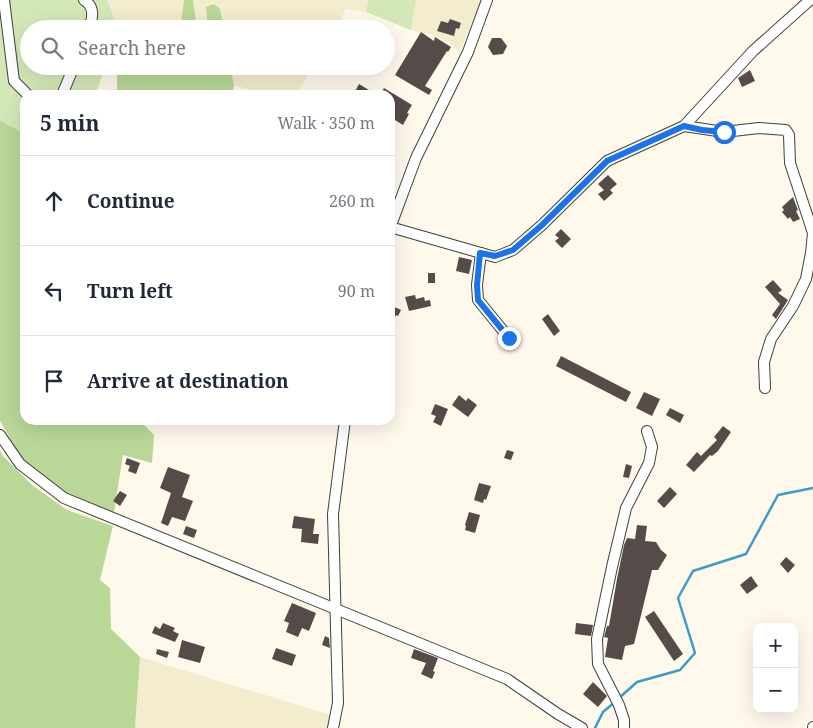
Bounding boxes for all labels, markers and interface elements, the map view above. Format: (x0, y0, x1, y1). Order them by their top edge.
search box (20, 20, 395, 75)
icon: search (38, 34, 66, 62)
text: Search here (78, 35, 186, 61)
text: 5 min (40, 109, 99, 137)
text: Walk · 350 m (278, 112, 375, 134)
route start (713, 121, 736, 144)
icon: ahead (40, 187, 68, 215)
text: Continue (87, 188, 175, 214)
text: 260 m (329, 190, 375, 212)
icon: left (40, 277, 68, 305)
text: Turn left (87, 278, 173, 304)
text: 90 m (338, 280, 375, 302)
route end (498, 327, 521, 350)
icon: arrive (40, 367, 68, 395)
text: Arrive at destination (87, 368, 289, 394)
map controls (753, 623, 798, 713)
button: + (753, 623, 798, 668)
button: − (753, 668, 798, 713)

